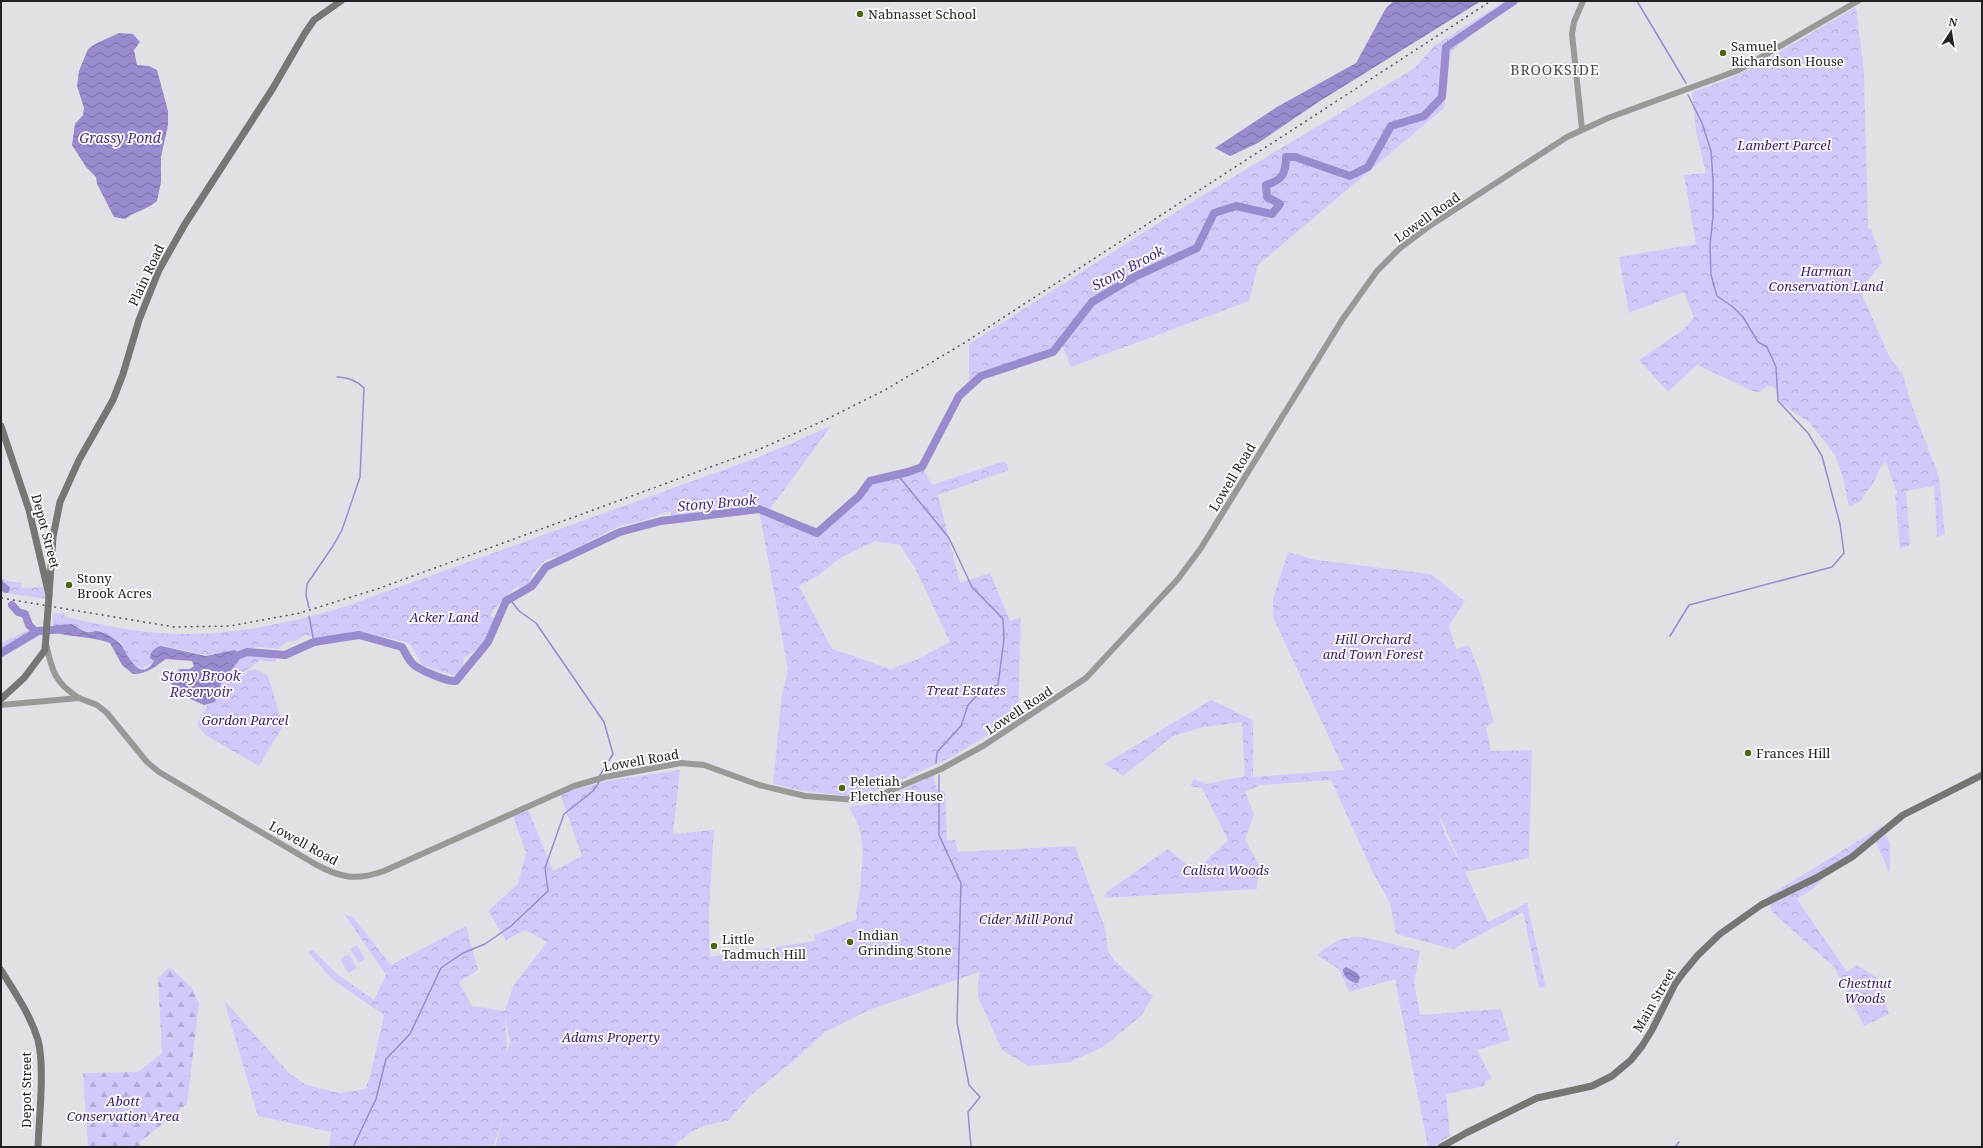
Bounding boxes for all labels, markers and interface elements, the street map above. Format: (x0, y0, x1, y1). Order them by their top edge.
place label: Nabnasset School (868, 5, 976, 23)
marker: Nabnasset School (855, 9, 865, 19)
north arrow (1931, 12, 1971, 52)
text: N (1947, 13, 1959, 30)
place label: Samuel Richardson House (1731, 37, 1844, 70)
marker: Samuel Richardson House (1718, 48, 1728, 58)
district label: BROOKSIDE (1510, 60, 1600, 79)
water label: Grassy Pond (79, 128, 162, 147)
park label: Lambert Parcel (1736, 136, 1831, 154)
street label: Lowell Road (1390, 188, 1464, 246)
water label: Stony Brook (1088, 240, 1168, 295)
street label: Plain Road (124, 241, 168, 309)
park label: Harman Conservation Land (1769, 262, 1884, 295)
street label: Lowell Road (1205, 440, 1259, 514)
water label: Stony Brook (677, 489, 758, 515)
street label: Depot Street (27, 492, 65, 570)
place label: Stony Brook Acres (77, 569, 152, 602)
marker: Stony Brook Acres (64, 580, 74, 590)
park label: Acker Land (408, 608, 479, 626)
park label: Hill Orchard and Town Forest (1323, 630, 1424, 663)
water label: Stony Brook Reservoir (161, 666, 242, 701)
park label: Treat Estates (926, 681, 1006, 699)
street label: Lowell Road (982, 682, 1056, 738)
park label: Gordon Parcel (202, 711, 288, 729)
street label: Lowell Road (602, 744, 680, 776)
place label: Frances Hill (1756, 744, 1830, 762)
marker: Frances Hill (1743, 748, 1753, 758)
place label: Peletiah Fletcher House (850, 772, 943, 805)
marker: Peletiah Fletcher House (837, 783, 847, 793)
street label: Lowell Road (266, 817, 342, 869)
park label: Calista Woods (1183, 861, 1269, 879)
park label: Cider Mill Pond (979, 910, 1073, 928)
place label: Indian Grinding Stone (858, 926, 951, 959)
place label: Little Tadmuch Hill (722, 930, 806, 963)
marker: Indian Grinding Stone (845, 937, 855, 947)
marker: Little Tadmuch Hill (709, 941, 719, 951)
street label: Main Street (1628, 964, 1680, 1036)
park label: Chestnut Woods (1838, 974, 1892, 1007)
park label: Adams Property (561, 1028, 660, 1046)
street label: Depot Street (17, 1052, 35, 1128)
park label: Abott Conservation Area (67, 1092, 180, 1125)

